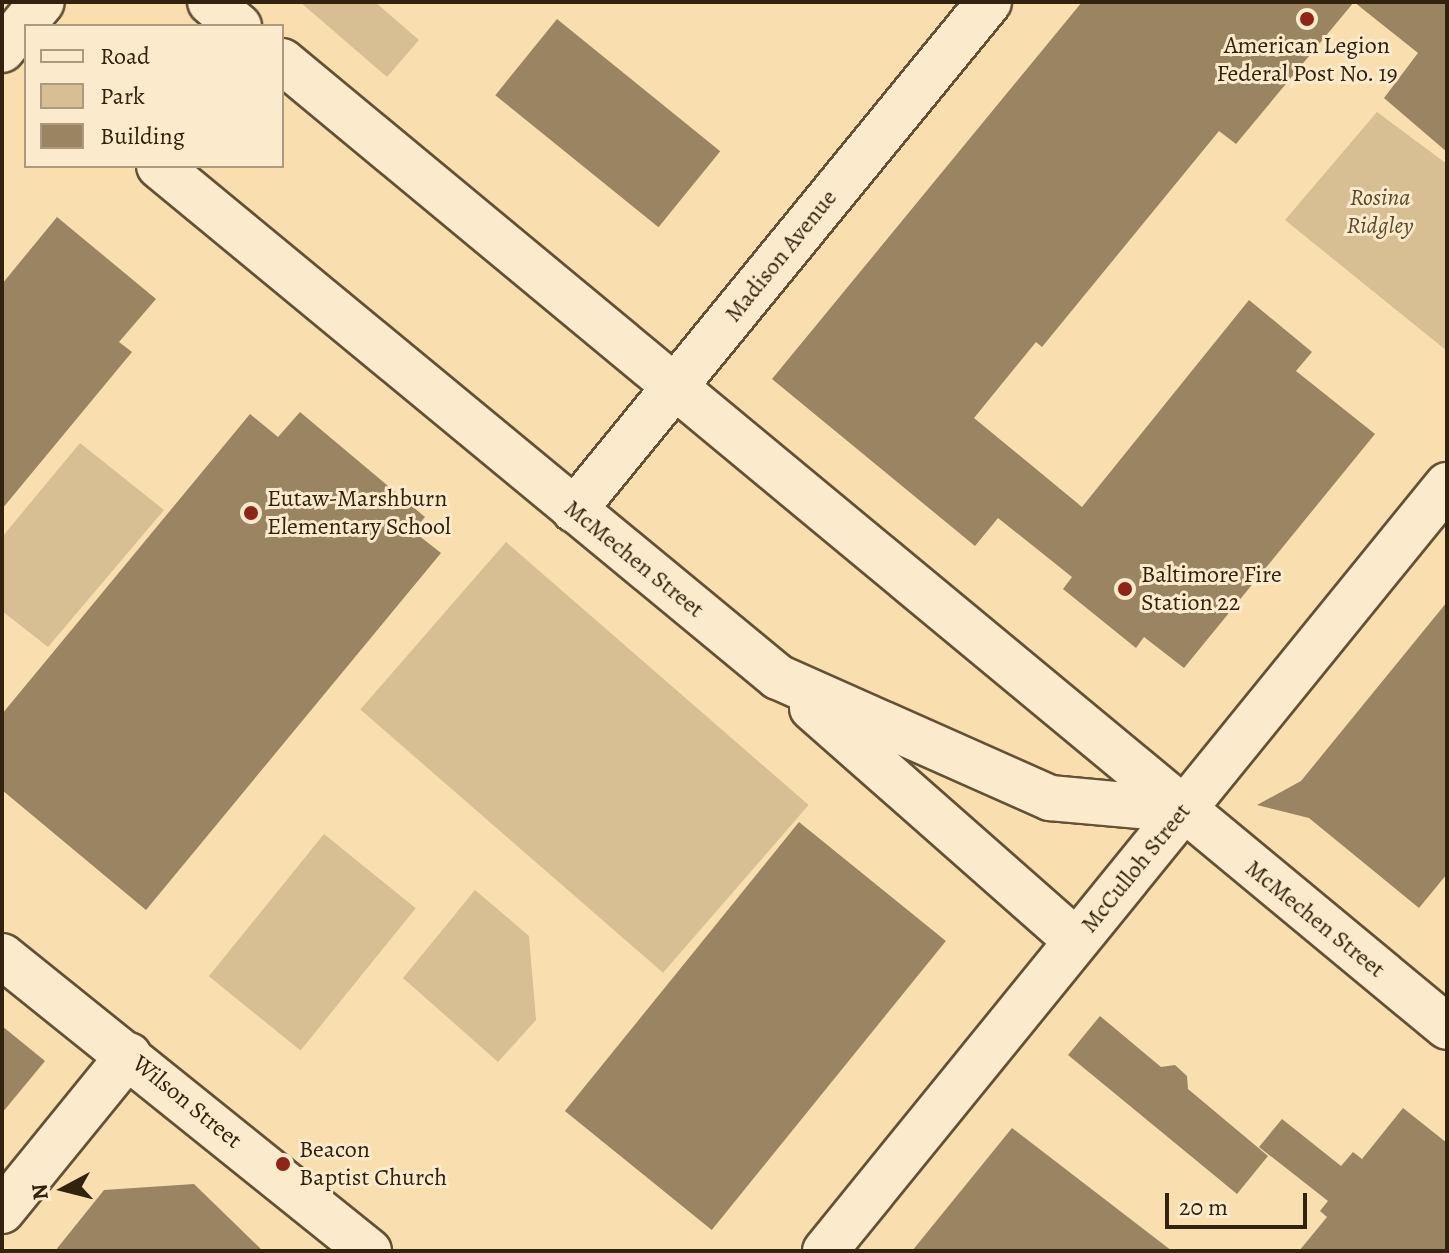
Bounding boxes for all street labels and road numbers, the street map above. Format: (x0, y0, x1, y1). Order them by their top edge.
street label: Madison Avenue (719, 184, 843, 328)
street label: McMechen Street (558, 494, 710, 624)
street label: McCulloh Street (1075, 797, 1197, 939)
street label: McMechen Street (1239, 854, 1391, 984)
street label: Wilson Street (126, 1049, 248, 1155)

